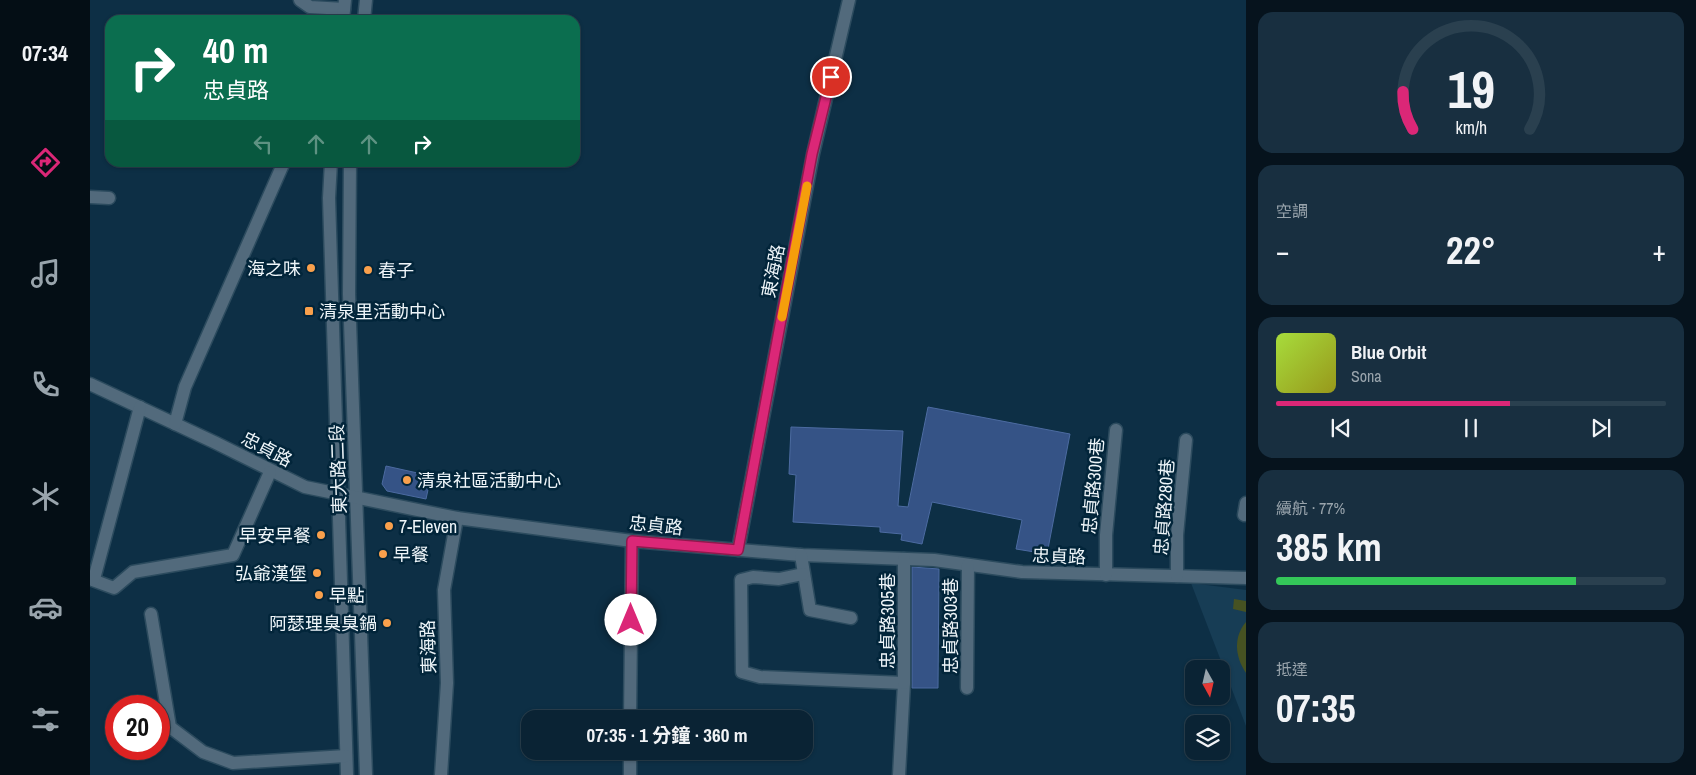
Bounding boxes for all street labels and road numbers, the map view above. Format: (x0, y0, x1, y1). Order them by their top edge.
street label: 東海路 (756, 242, 790, 300)
street label: 東大路二段 (324, 424, 352, 514)
street label: 忠貞路 (237, 426, 297, 472)
street label: 忠貞路300巷 (1076, 437, 1110, 535)
street label: 忠貞路280巷 (1148, 458, 1180, 556)
street label: 忠貞路 (628, 510, 684, 540)
street label: 忠貞路 (1032, 543, 1086, 569)
street label: 忠貞路305巷 (875, 573, 900, 669)
street label: 忠貞路303巷 (938, 578, 963, 674)
street label: 東海路 (415, 620, 441, 674)

